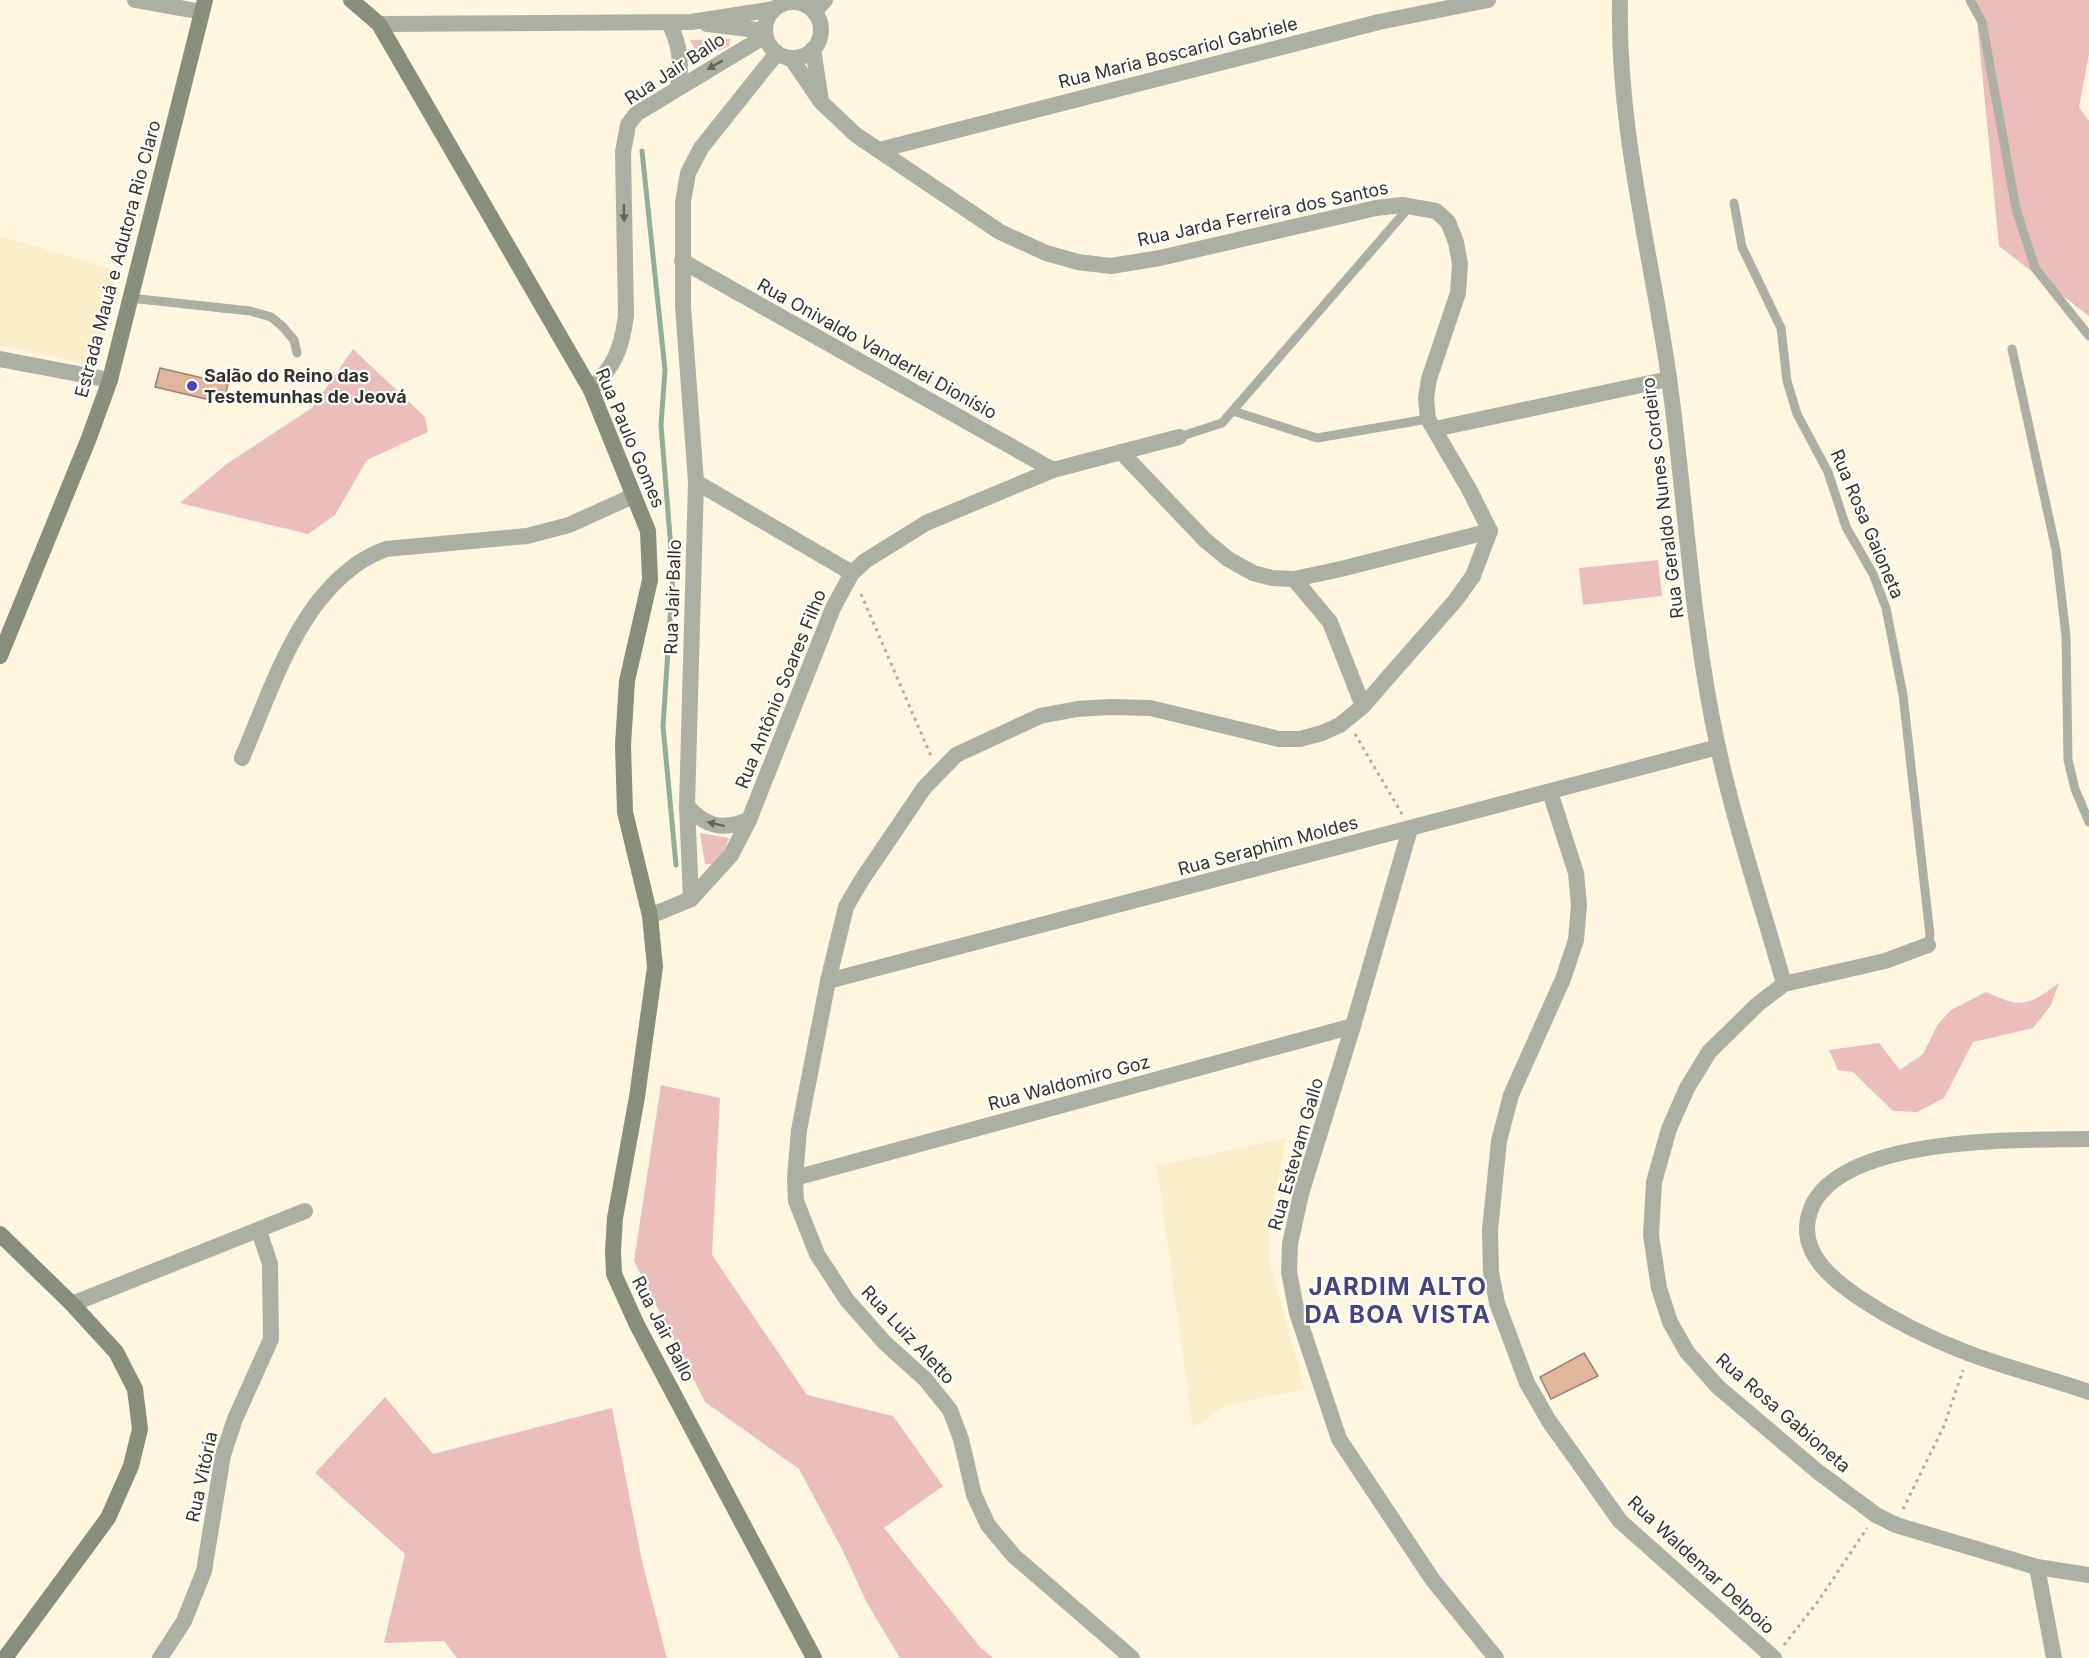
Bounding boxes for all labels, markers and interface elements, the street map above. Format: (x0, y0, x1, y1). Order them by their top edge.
street label: Rua Maria Boscariol Gabriele (1056, 13, 1300, 92)
street label: Rua Jair Ballo (621, 28, 729, 109)
one-way arrow (707, 60, 723, 71)
street label: Estrada Mauá e Adutora Rio Claro (70, 118, 165, 400)
street label: Rua Jarda Ferreira dos Santos (1136, 177, 1390, 250)
one-way arrow (619, 204, 629, 223)
street label: Rua Onivaldo Vanderlei Dionísio (754, 274, 1001, 423)
place label: Salão do Reino das Testemunhas de Jeová (204, 365, 407, 407)
street label: Rua Paulo Gomes (592, 365, 669, 511)
street label: Rua Geraldo Nunes Cordeiro (1637, 376, 1688, 620)
marker: Salão do Reino das Testemunhas de Jeová (185, 379, 199, 393)
street label: Rua Rosa Gaioneta (1827, 446, 1908, 602)
street label: Rua Jair Ballo (660, 539, 685, 655)
street label: Rua Antônio Soares Filho (731, 586, 830, 791)
street label: Rua Seraphim Moldes (1176, 811, 1360, 880)
one-way arrow (707, 819, 725, 829)
street label: Rua Waldomiro Goz (986, 1051, 1152, 1114)
street label: Rua Estevam Gallo (1264, 1075, 1327, 1233)
district label: JARDIM ALTO DA BOA VISTA (1304, 1272, 1492, 1329)
street label: Rua Jair Ballo (628, 1273, 699, 1385)
street label: Rua Luiz Aletto (857, 1281, 959, 1388)
street label: Rua Rosa Gabioneta (1712, 1349, 1855, 1477)
street label: Rua Vitória (182, 1430, 221, 1524)
street label: Rua Waldemar Delpoio (1624, 1491, 1779, 1638)

